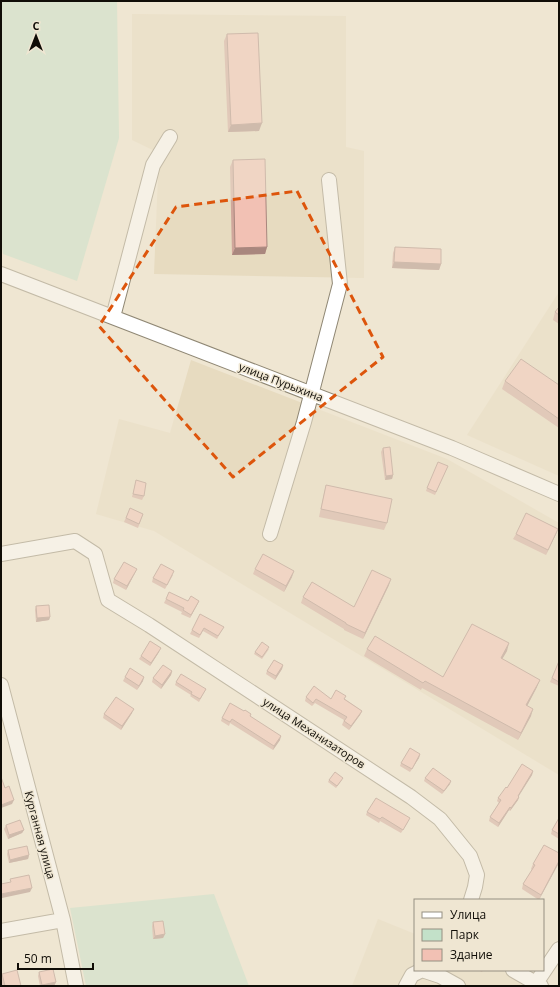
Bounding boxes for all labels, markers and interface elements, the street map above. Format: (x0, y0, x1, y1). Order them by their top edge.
north arrow (16, 16, 56, 56)
text: С (32, 18, 40, 33)
street label: улица Пурыхина (237, 359, 325, 405)
street label: улица Механизаторов (260, 694, 368, 771)
street label: Курганная улица (22, 789, 59, 881)
legend (414, 899, 544, 971)
text: Улица (450, 906, 486, 923)
text: Парк (450, 926, 480, 943)
scale bar (18, 945, 93, 971)
text: Здание (450, 946, 493, 963)
text: 50 m (24, 950, 52, 967)

